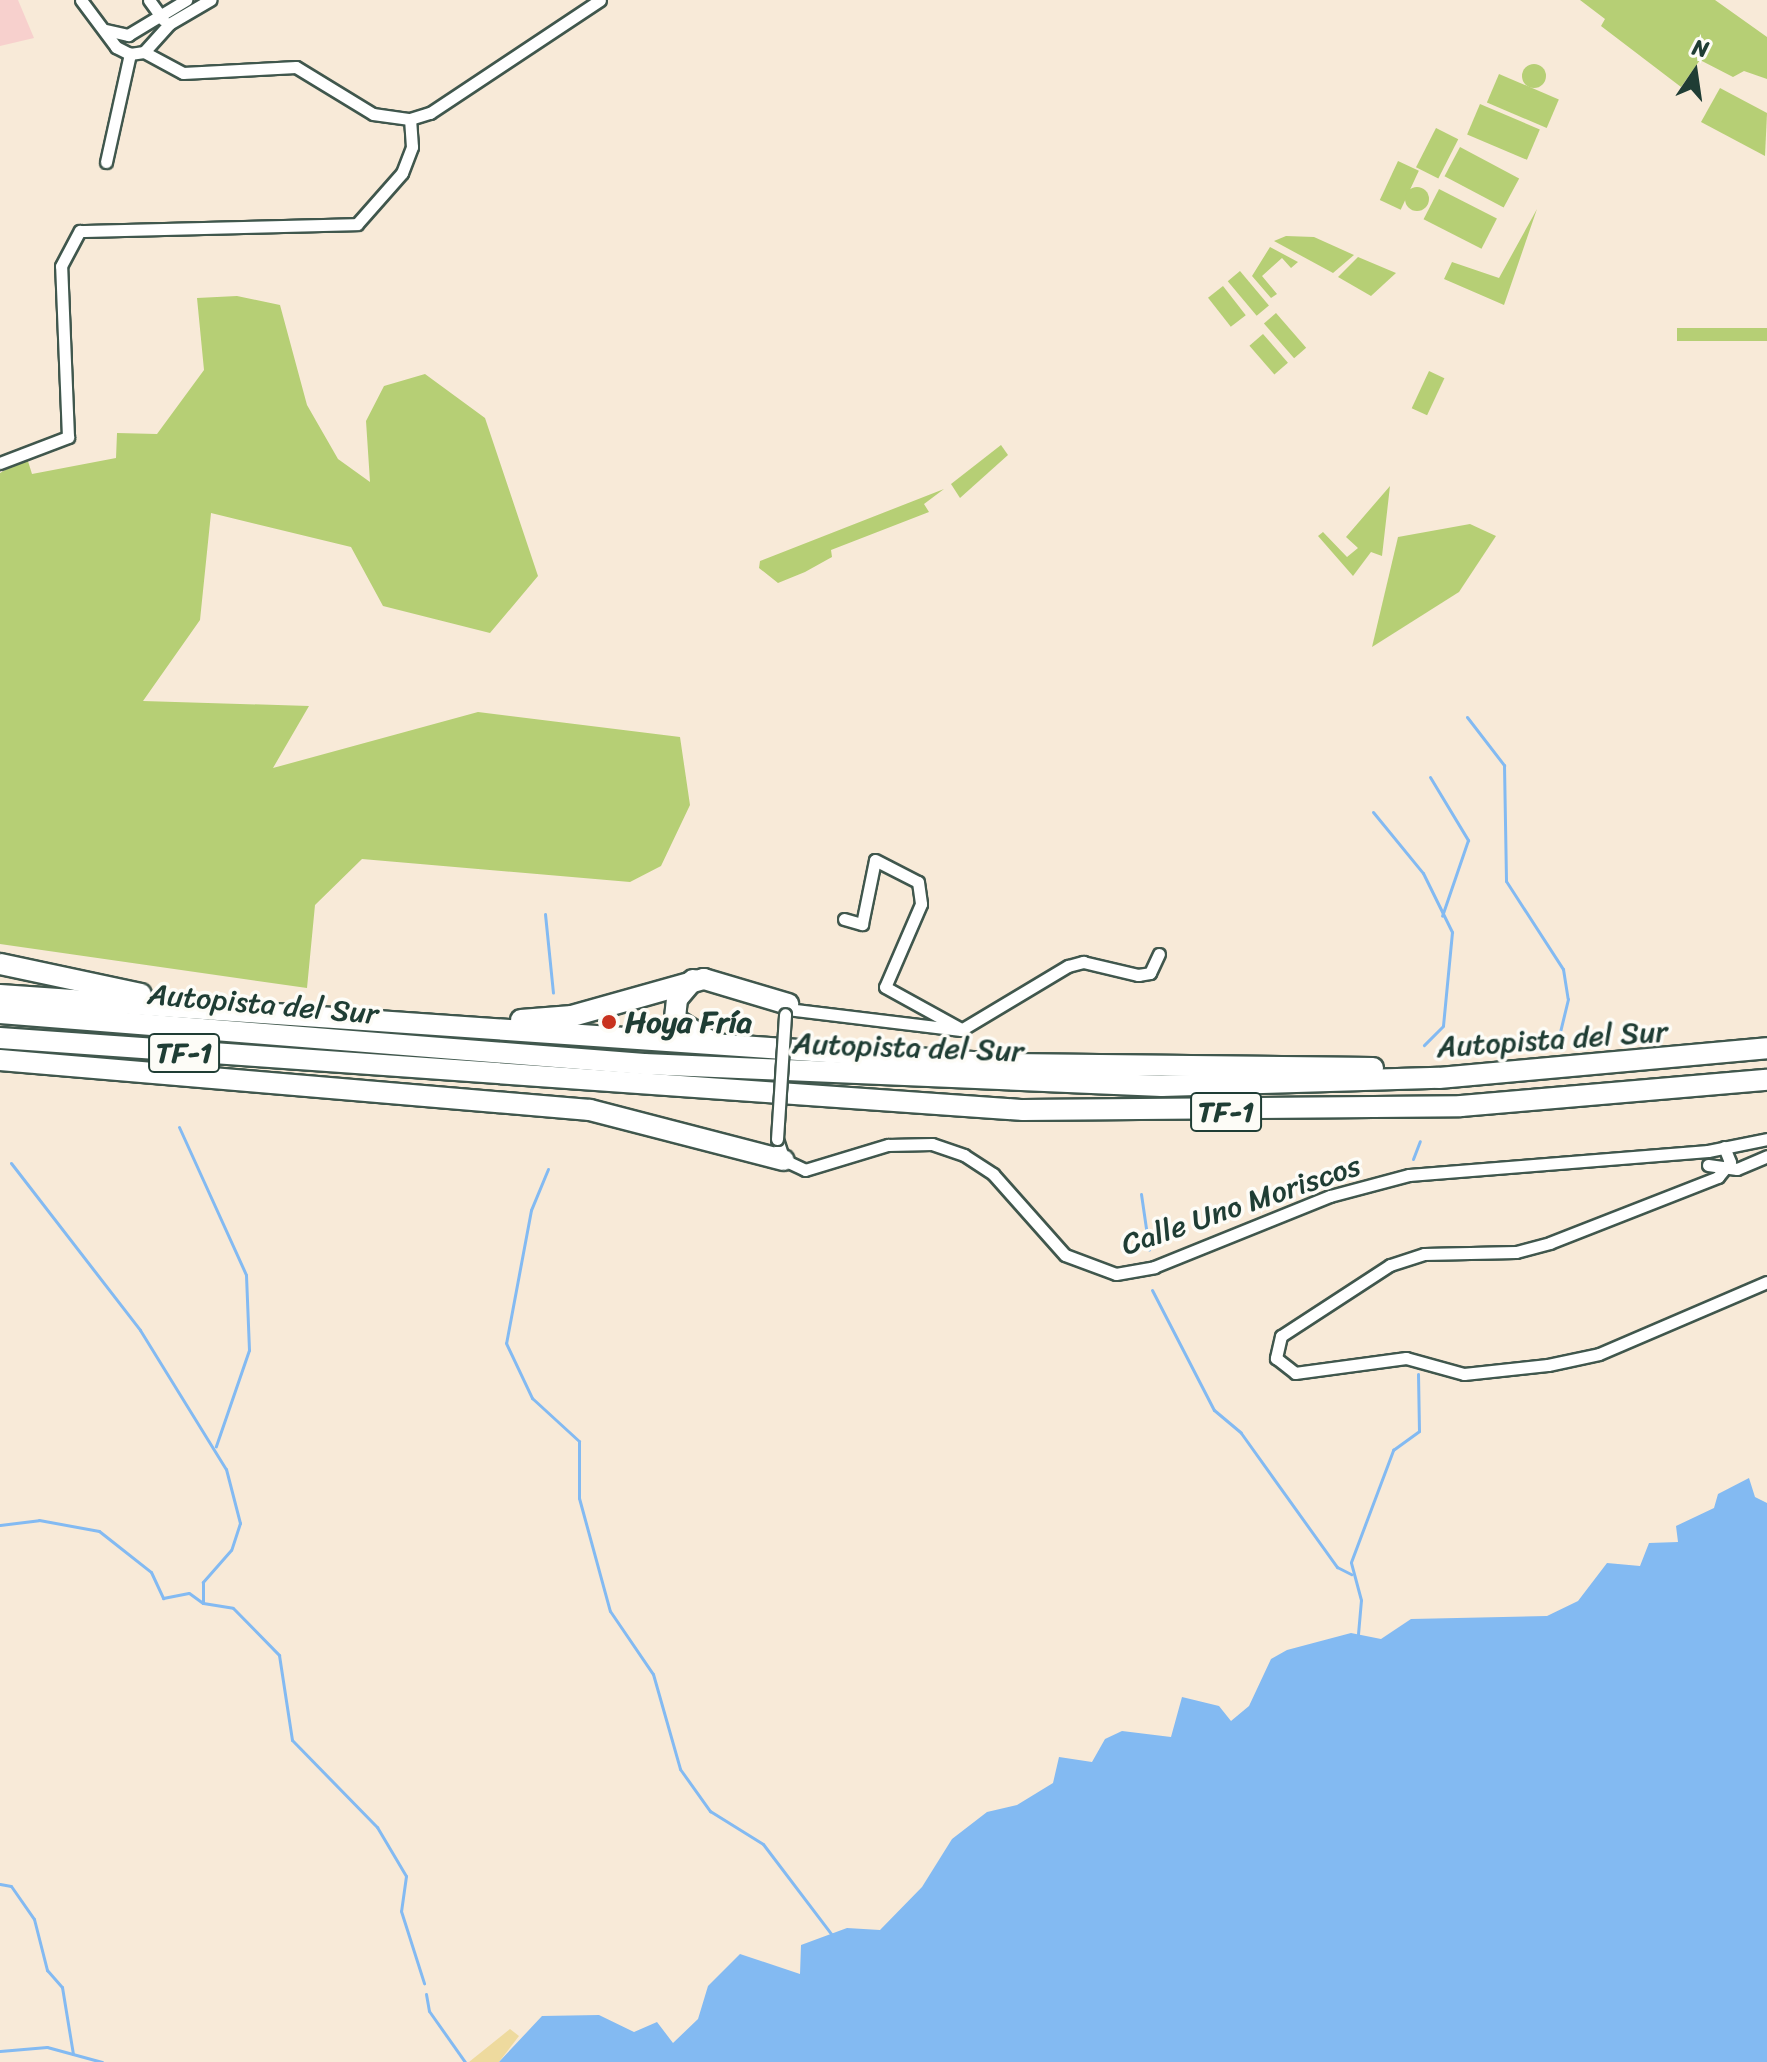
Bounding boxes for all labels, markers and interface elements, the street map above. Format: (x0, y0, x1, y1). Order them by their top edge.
text: N (1689, 27, 1712, 69)
north arrow (1655, 32, 1735, 112)
street label: Autopista del Sur (146, 976, 380, 1032)
place label: Hoya Fría (625, 1004, 752, 1040)
marker: Hoya Fría (600, 1013, 618, 1031)
street label: Autopista del Sur (1435, 1013, 1669, 1065)
street label: Autopista del Sur (792, 1025, 1024, 1069)
road number: TF-1 (148, 1029, 220, 1077)
road number: TF-1 (1190, 1088, 1262, 1136)
street label: Calle Uno Moriscos (1117, 1147, 1365, 1263)

